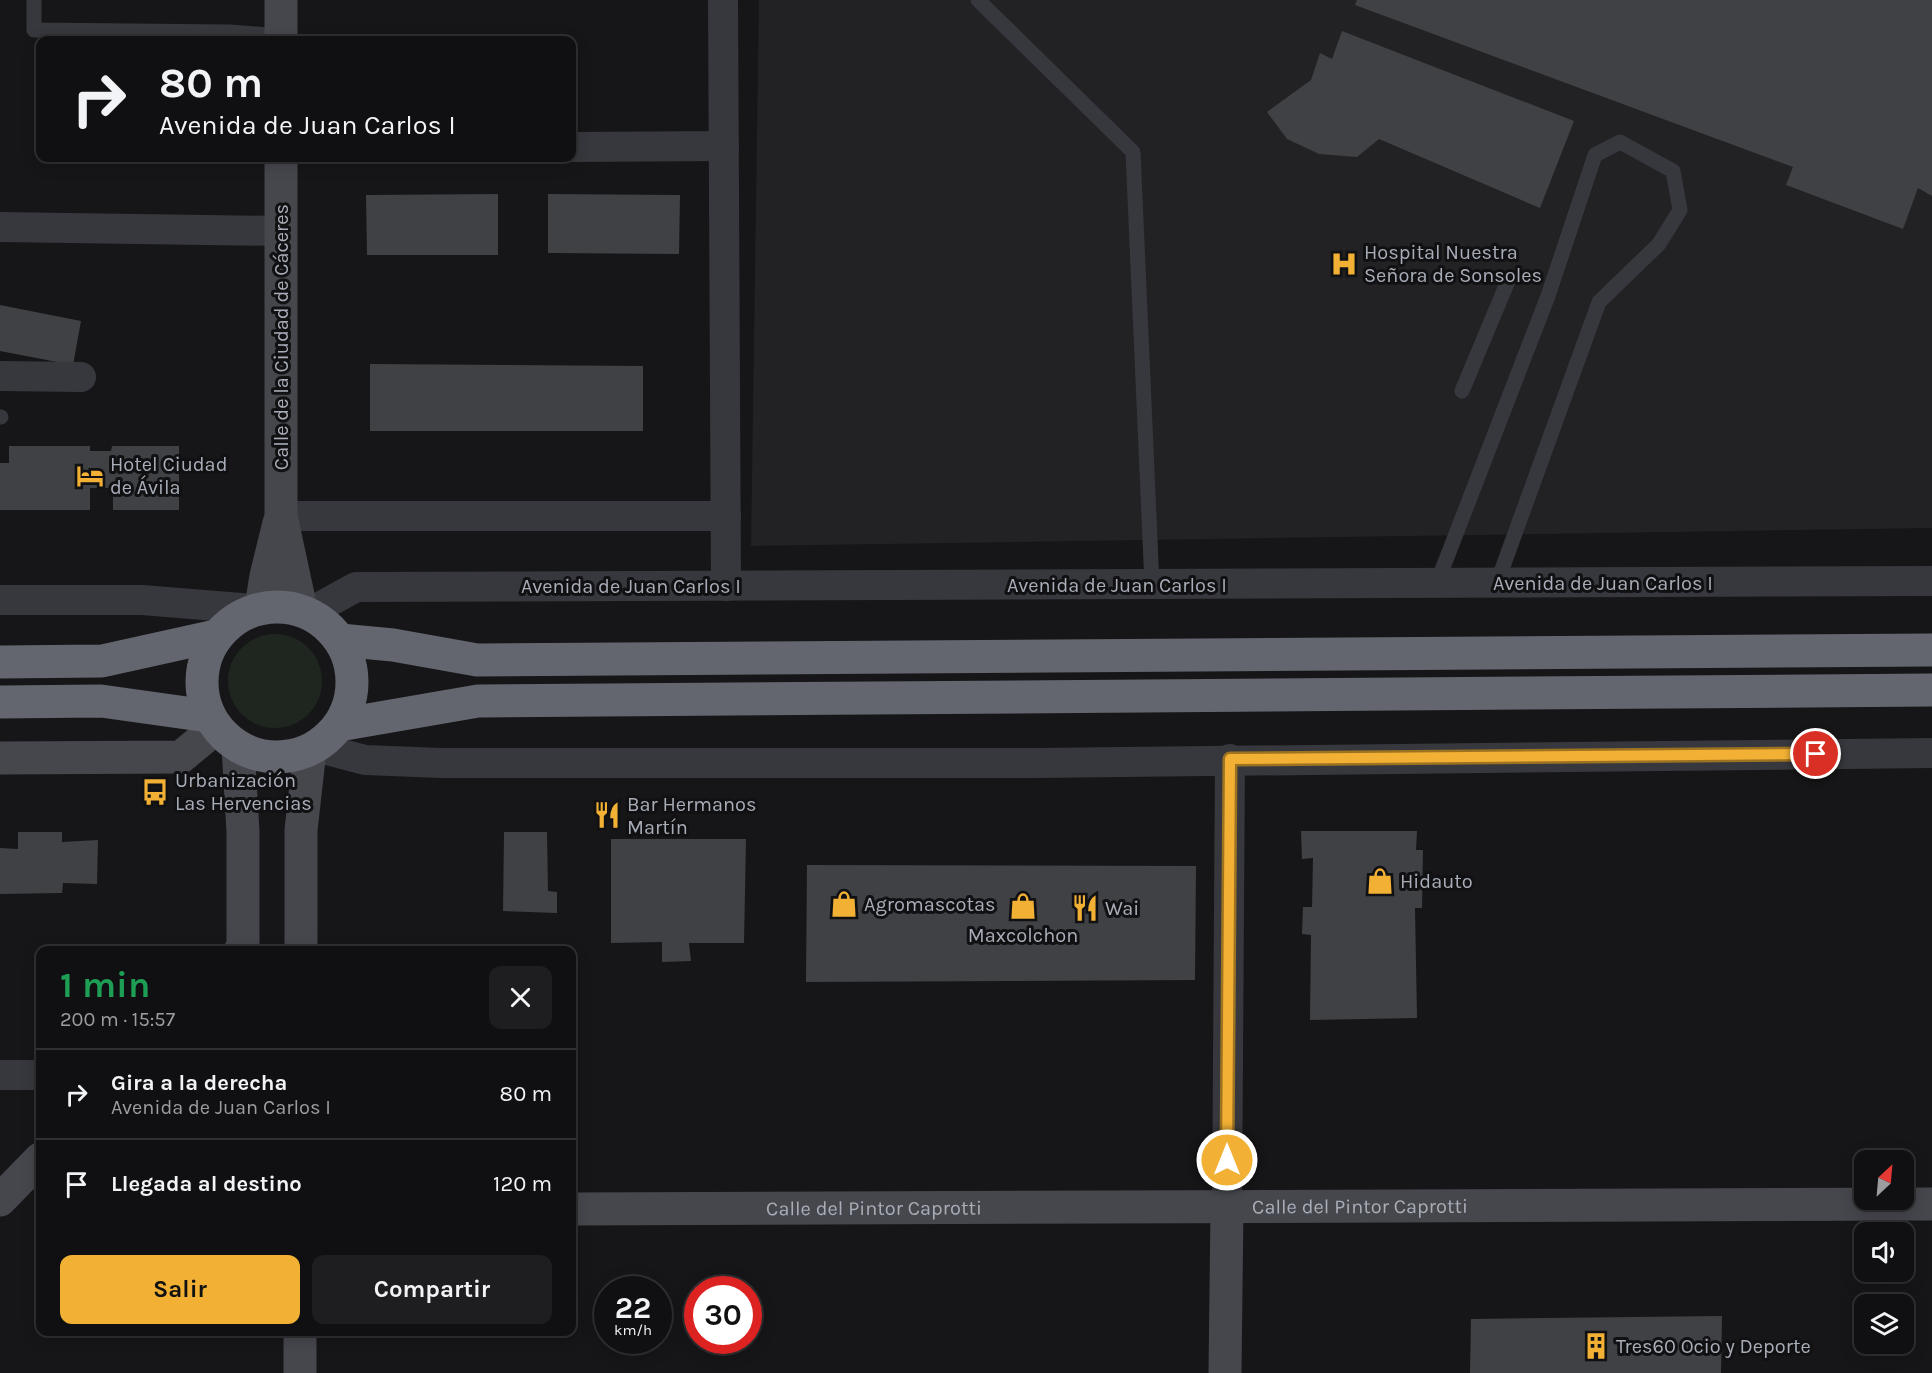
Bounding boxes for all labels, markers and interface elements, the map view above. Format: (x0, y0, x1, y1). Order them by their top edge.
text: 80 m (159, 58, 263, 108)
icon: right (60, 60, 138, 138)
text: Avenida de Juan Carlos I (159, 109, 456, 141)
street label: Calle de la Ciudad de Cáceres (270, 204, 293, 470)
place label: Hospital Nuestra Señora de Sonsoles (1364, 241, 1542, 287)
hospital icon: Hospital Nuestra Señora de Sonsoles (1329, 249, 1359, 279)
place label: Hotel Ciudad de Ávila (110, 453, 227, 499)
hotel icon: Hotel Ciudad de Ávila (75, 461, 105, 491)
street label: Avenida de Juan Carlos I (1493, 572, 1713, 595)
street label: Avenida de Juan Carlos I (1007, 574, 1227, 597)
street label: Avenida de Juan Carlos I (521, 575, 741, 598)
pin (1790, 728, 1841, 779)
icon: arrive (1799, 737, 1832, 770)
place label: Urbanización Las Hervencias (175, 769, 312, 815)
bus stop icon: Urbanización Las Hervencias (140, 777, 170, 807)
place label: Bar Hermanos Martín (627, 793, 757, 839)
restaurant icon: Bar Hermanos Martín (592, 800, 622, 830)
shop icon: Hidauto (1365, 866, 1395, 896)
place label: Hidauto (1400, 870, 1473, 893)
shop icon: Agromascotas (829, 889, 859, 919)
shop icon: Maxcolchon (1008, 891, 1038, 921)
place label: Agromascotas (864, 893, 995, 916)
restaurant icon: Wai (1070, 893, 1100, 923)
place label: Wai (1105, 897, 1139, 920)
place label: Maxcolchon (968, 924, 1078, 947)
text: 1 min (60, 964, 150, 1006)
button: close (489, 966, 552, 1029)
text: 200 m · 15:57 (60, 1008, 175, 1031)
text: Gira a la derecha (111, 1070, 287, 1096)
icon: right (60, 1078, 93, 1111)
text: 80 m (500, 1081, 552, 1107)
text: Avenida de Juan Carlos I (111, 1096, 331, 1119)
position arrow (1195, 1128, 1259, 1192)
north arrow (1854, 1150, 1914, 1210)
map controls (1854, 1150, 1914, 1354)
icon: arrive (60, 1168, 93, 1201)
text: Llegada al destino (111, 1171, 302, 1197)
text: 120 m (493, 1171, 552, 1197)
street label: Calle del Pintor Caprotti (1252, 1195, 1468, 1218)
street label: Calle del Pintor Caprotti (766, 1196, 982, 1220)
button: sound (1854, 1222, 1914, 1282)
button: Salir (60, 1255, 300, 1324)
button: Compartir (312, 1255, 552, 1324)
speed limit sign: 30 (684, 1276, 762, 1354)
text: 22 (615, 1290, 651, 1326)
button: layers (1854, 1294, 1914, 1354)
text: km/h (614, 1321, 652, 1339)
building icon: Tres60 Ocio y Deporte (1581, 1331, 1611, 1361)
place label: Tres60 Ocio y Deporte (1616, 1335, 1811, 1358)

